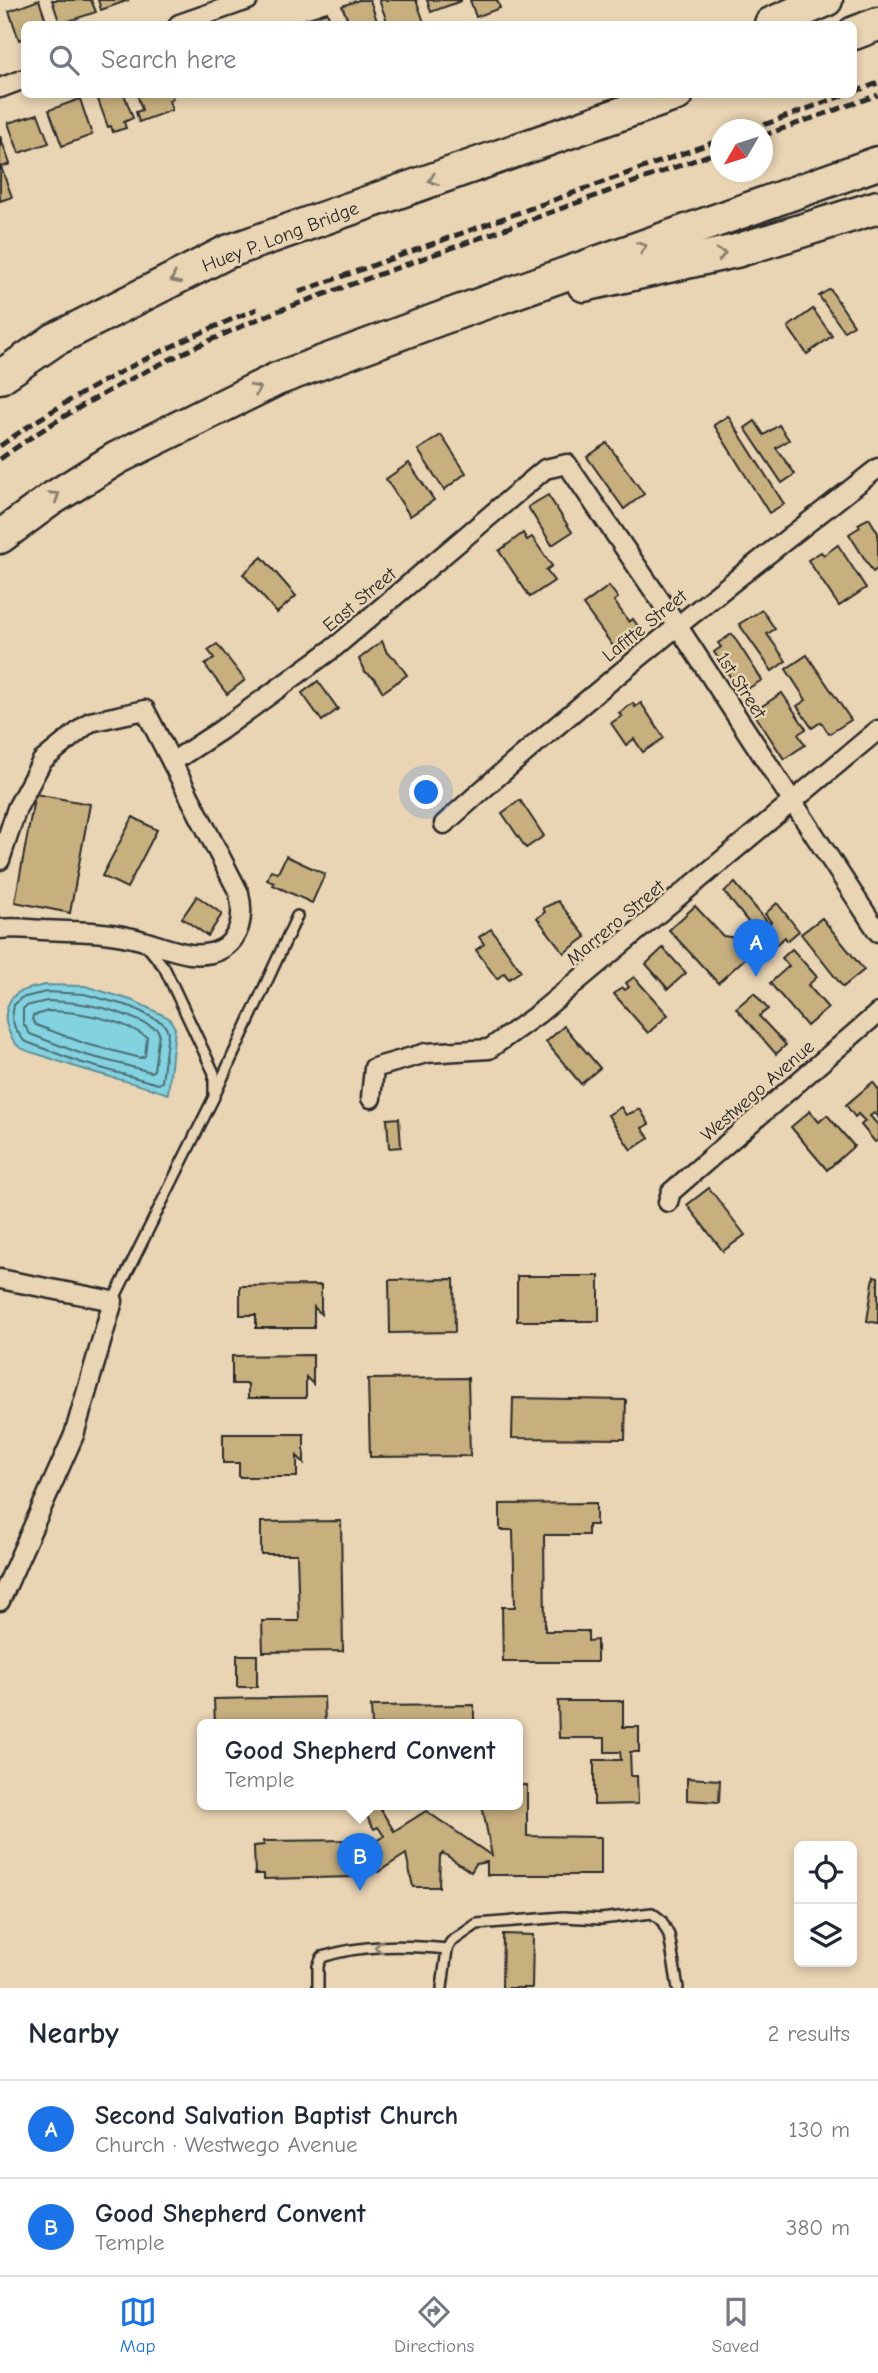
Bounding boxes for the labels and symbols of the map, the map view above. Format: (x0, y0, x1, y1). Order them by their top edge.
north arrow (710, 119, 773, 182)
one-way arrow (427, 172, 439, 186)
street label: Huey P. Long Bridge (199, 197, 362, 277)
one-way arrow (635, 241, 647, 255)
one-way arrow (714, 248, 726, 262)
one-way arrow (170, 270, 182, 284)
one-way arrow (249, 384, 261, 398)
one-way arrow (48, 492, 61, 505)
street label: East Street (319, 563, 401, 637)
street label: Lafitte Street (598, 585, 692, 667)
street label: 1st Street (712, 648, 771, 723)
your location (409, 775, 443, 809)
street label: Marrero Street (562, 875, 670, 970)
pin: A (733, 919, 779, 977)
street label: Westwego Avenue (697, 1036, 819, 1146)
pin: B (337, 1833, 383, 1891)
one-way arrow (373, 1939, 384, 1954)

